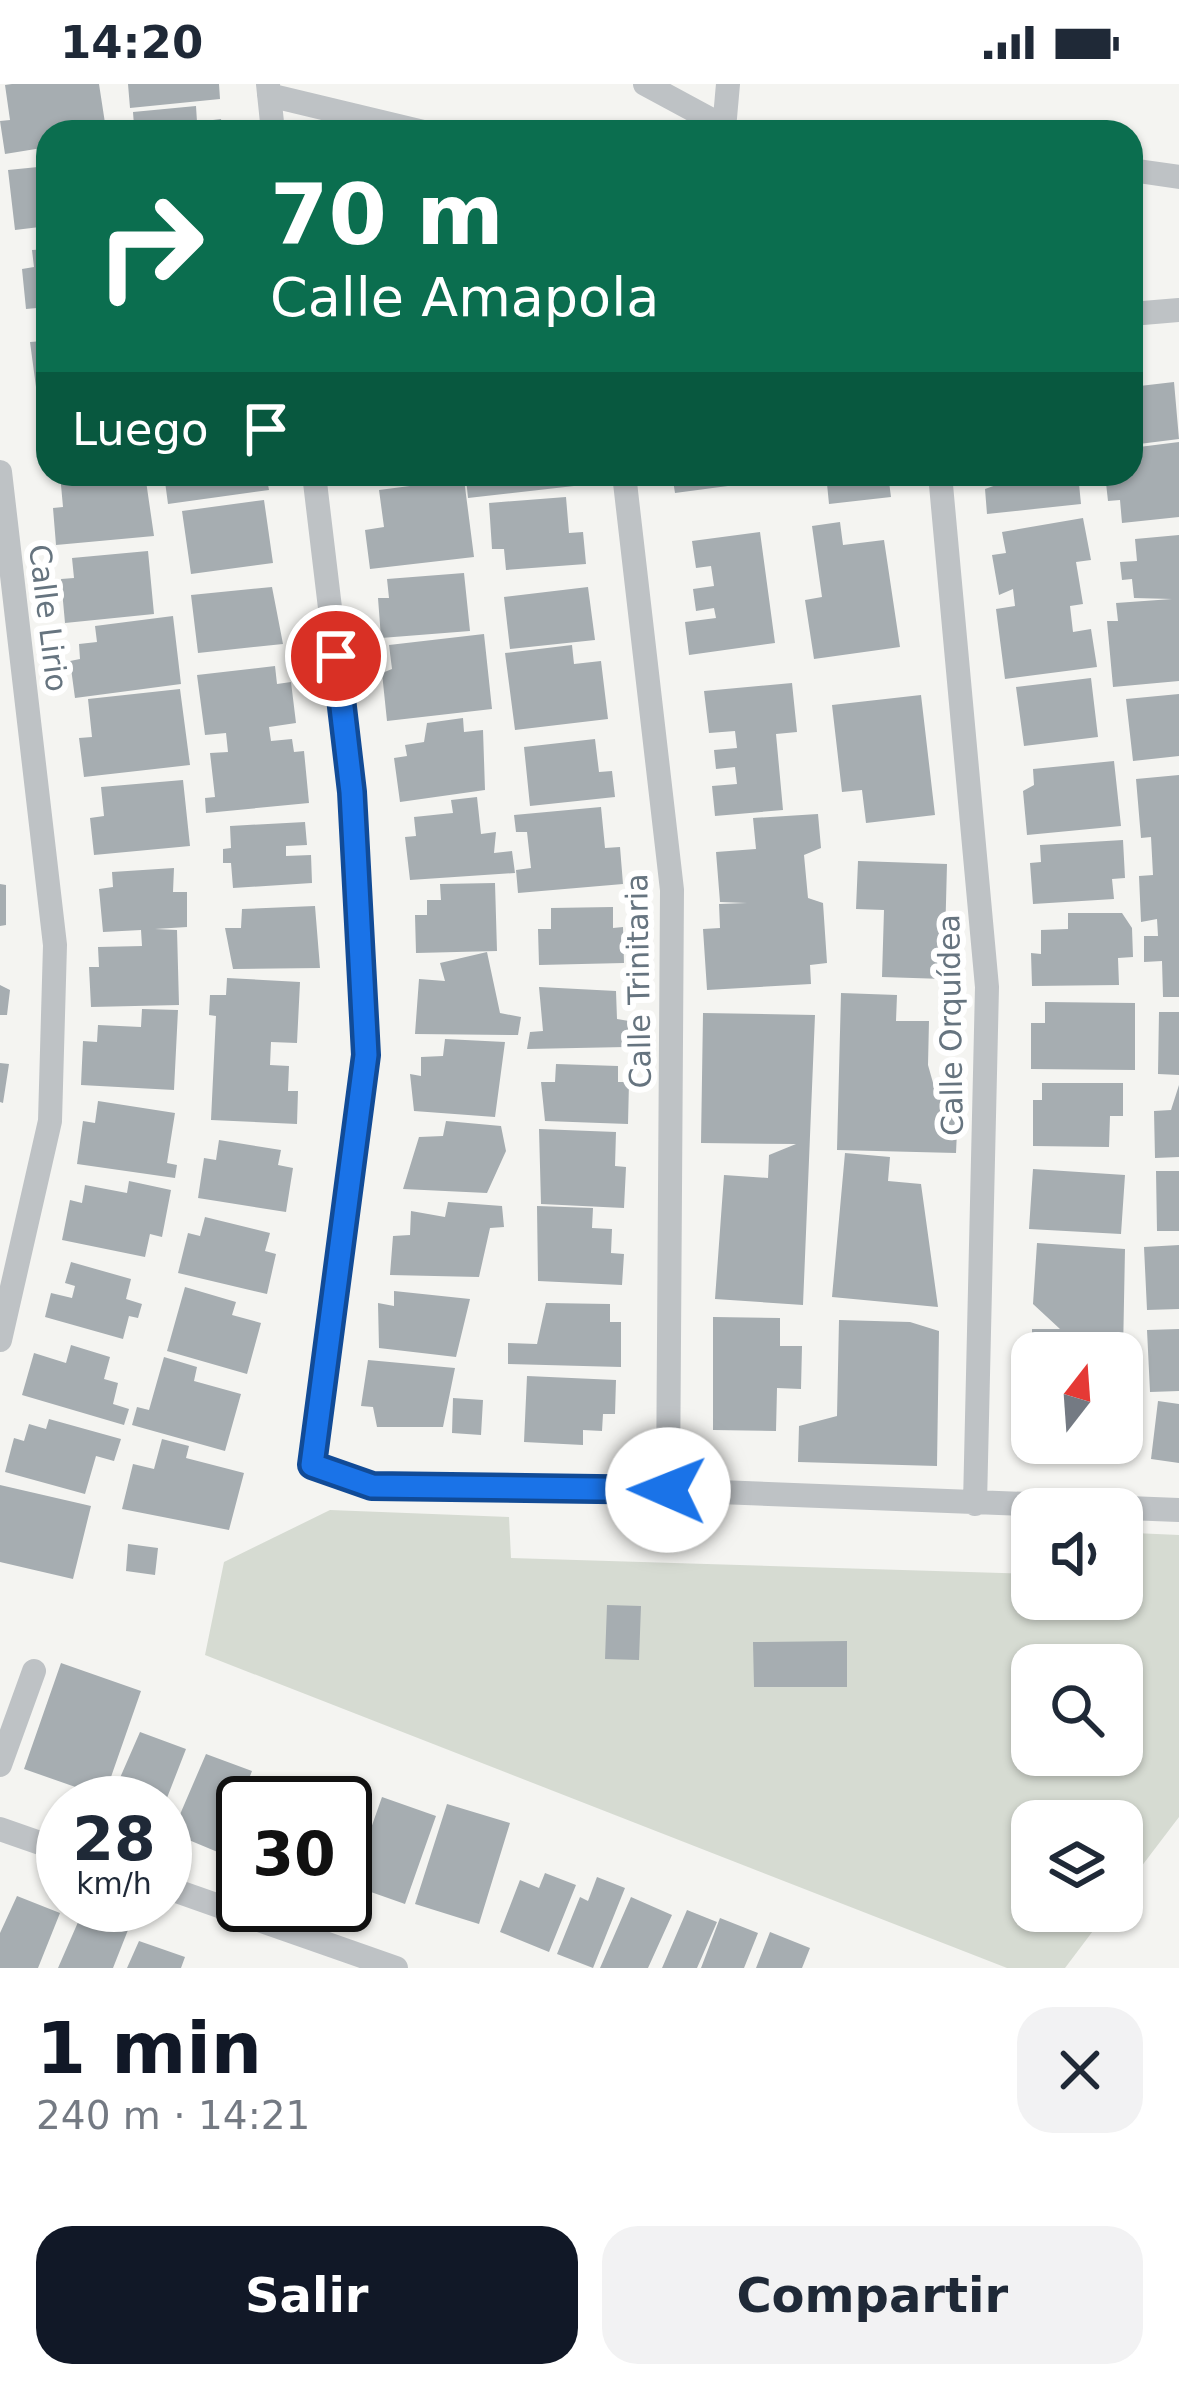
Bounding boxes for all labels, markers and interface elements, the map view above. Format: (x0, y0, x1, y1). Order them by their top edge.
text: 14:20 (60, 16, 203, 69)
text: 70 m (270, 166, 504, 264)
icon: right (72, 168, 228, 324)
text: Calle Amapola (270, 266, 659, 329)
icon: arrive (233, 396, 299, 462)
text: Luego (72, 403, 209, 456)
street label: Calle Lirio (22, 542, 75, 694)
pin (285, 605, 387, 707)
icon: arrive (303, 623, 369, 689)
street label: Calle Trinitaria (619, 873, 658, 1089)
street label: Calle Orquídea (931, 914, 970, 1136)
north arrow (1011, 1332, 1143, 1464)
map controls (1011, 1332, 1143, 1932)
position arrow (605, 1427, 731, 1553)
button: sound (1011, 1488, 1143, 1620)
button: search (1011, 1644, 1143, 1776)
speed limit sign: 30 (216, 1776, 372, 1932)
button: layers (1011, 1800, 1143, 1932)
text: 28 (72, 1804, 156, 1874)
text: km/h (76, 1866, 152, 1901)
text: 1 min (36, 2006, 262, 2090)
button: close (1017, 2007, 1143, 2133)
text: 240 m · 14:21 (36, 2093, 310, 2138)
button: Salir (36, 2226, 578, 2364)
button: Compartir (602, 2226, 1143, 2364)

